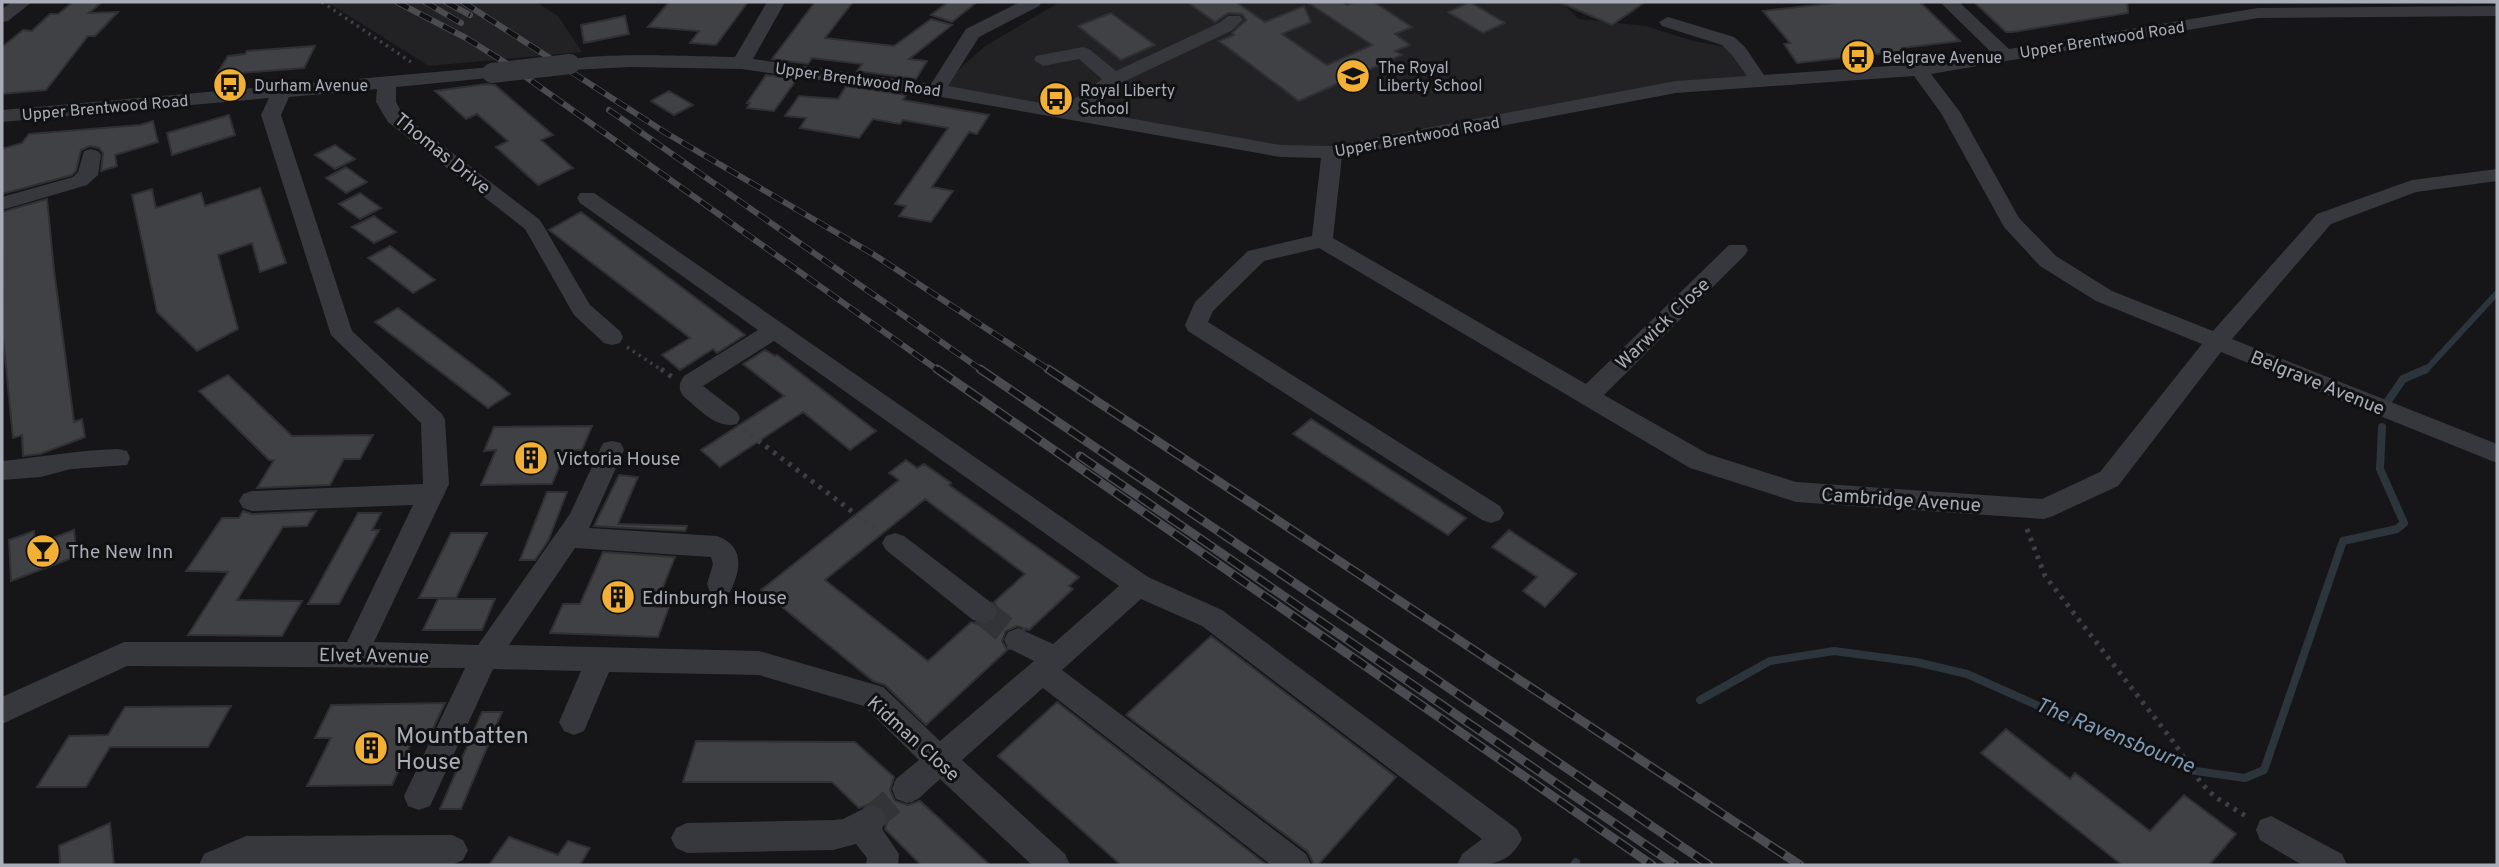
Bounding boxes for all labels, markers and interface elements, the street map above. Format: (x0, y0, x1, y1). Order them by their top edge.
street label: Upper Brentwood Road (2018, 18, 2186, 64)
bus stop icon: Belgrave Avenue (1839, 38, 1877, 76)
place label: Belgrave Avenue (1882, 49, 2002, 69)
school or university icon: The Royal Liberty School (1334, 57, 1372, 95)
street label: Upper Brentwood Road (774, 59, 942, 103)
place label: The Royal Liberty School (1378, 59, 1482, 97)
bus stop icon: Durham Avenue (211, 66, 249, 104)
place label: Durham Avenue (254, 77, 368, 97)
bus stop icon: Royal Liberty School (1037, 80, 1075, 118)
place label: Royal Liberty School (1080, 82, 1175, 120)
street label: Upper Brentwood Road (21, 92, 189, 126)
street label: Thomas Drive (389, 108, 495, 201)
street label: Upper Brentwood Road (1333, 114, 1501, 162)
street label: Warwick Close (1611, 273, 1716, 376)
street label: Belgrave Avenue (2247, 346, 2388, 422)
building icon: Victoria House (512, 439, 550, 477)
place label: Victoria House (556, 448, 680, 472)
street label: Cambridge Avenue (1820, 483, 1982, 519)
bar icon: The New Inn (24, 532, 62, 570)
place label: The New Inn (68, 541, 173, 565)
building icon: Edinburgh House (599, 578, 637, 616)
place label: Edinburgh House (642, 587, 787, 611)
street label: Elvet Avenue (319, 644, 429, 670)
street label: Kidman Close (861, 692, 964, 787)
water label: The Ravensbourne (2031, 692, 2199, 781)
place label: Mountbatten House (396, 723, 529, 778)
building icon: Mountbatten House (352, 729, 390, 767)

